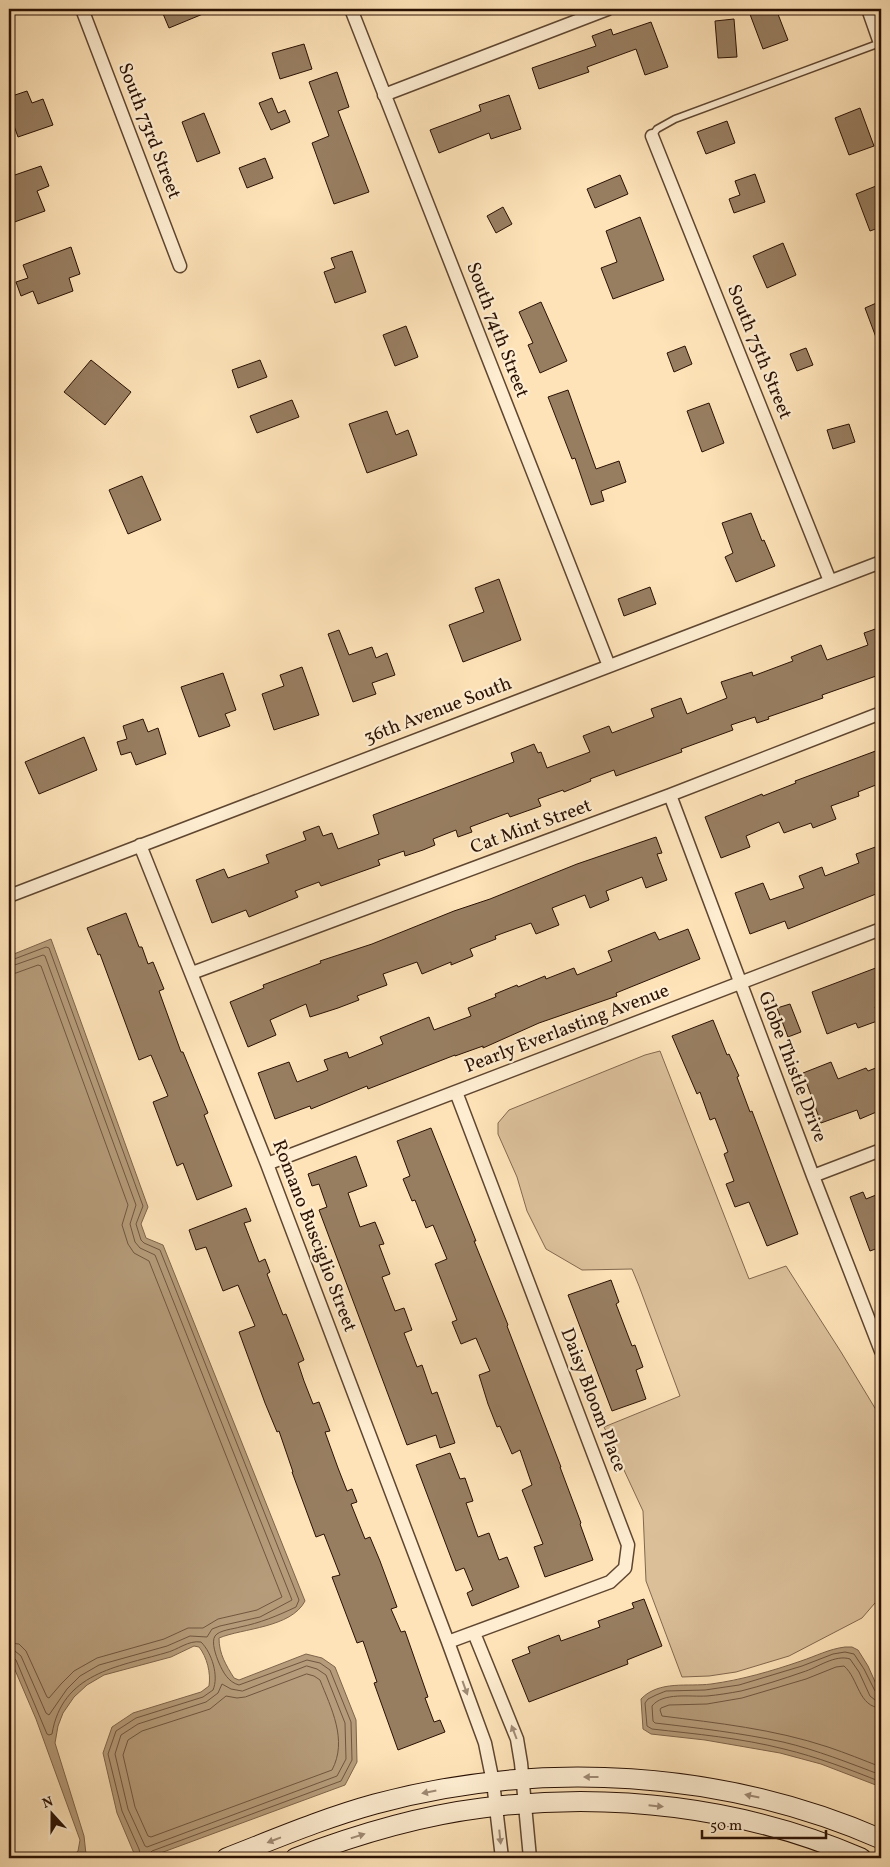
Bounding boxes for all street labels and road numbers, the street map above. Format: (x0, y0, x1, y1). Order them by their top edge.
street label: South 73rd Street (111, 59, 187, 203)
street label: South 74th Street (459, 258, 535, 402)
street label: South 75th Street (720, 281, 798, 423)
street label: 36th Avenue South (360, 671, 516, 751)
street label: Cat Mint Street (467, 793, 595, 861)
street label: Pearly Everlasting Avenue (461, 978, 673, 1080)
street label: Globe Thistle Drive (751, 988, 833, 1146)
street label: Romano Busciglio Street (265, 1136, 363, 1336)
street label: Daisy Bloom Place (554, 1324, 632, 1476)

